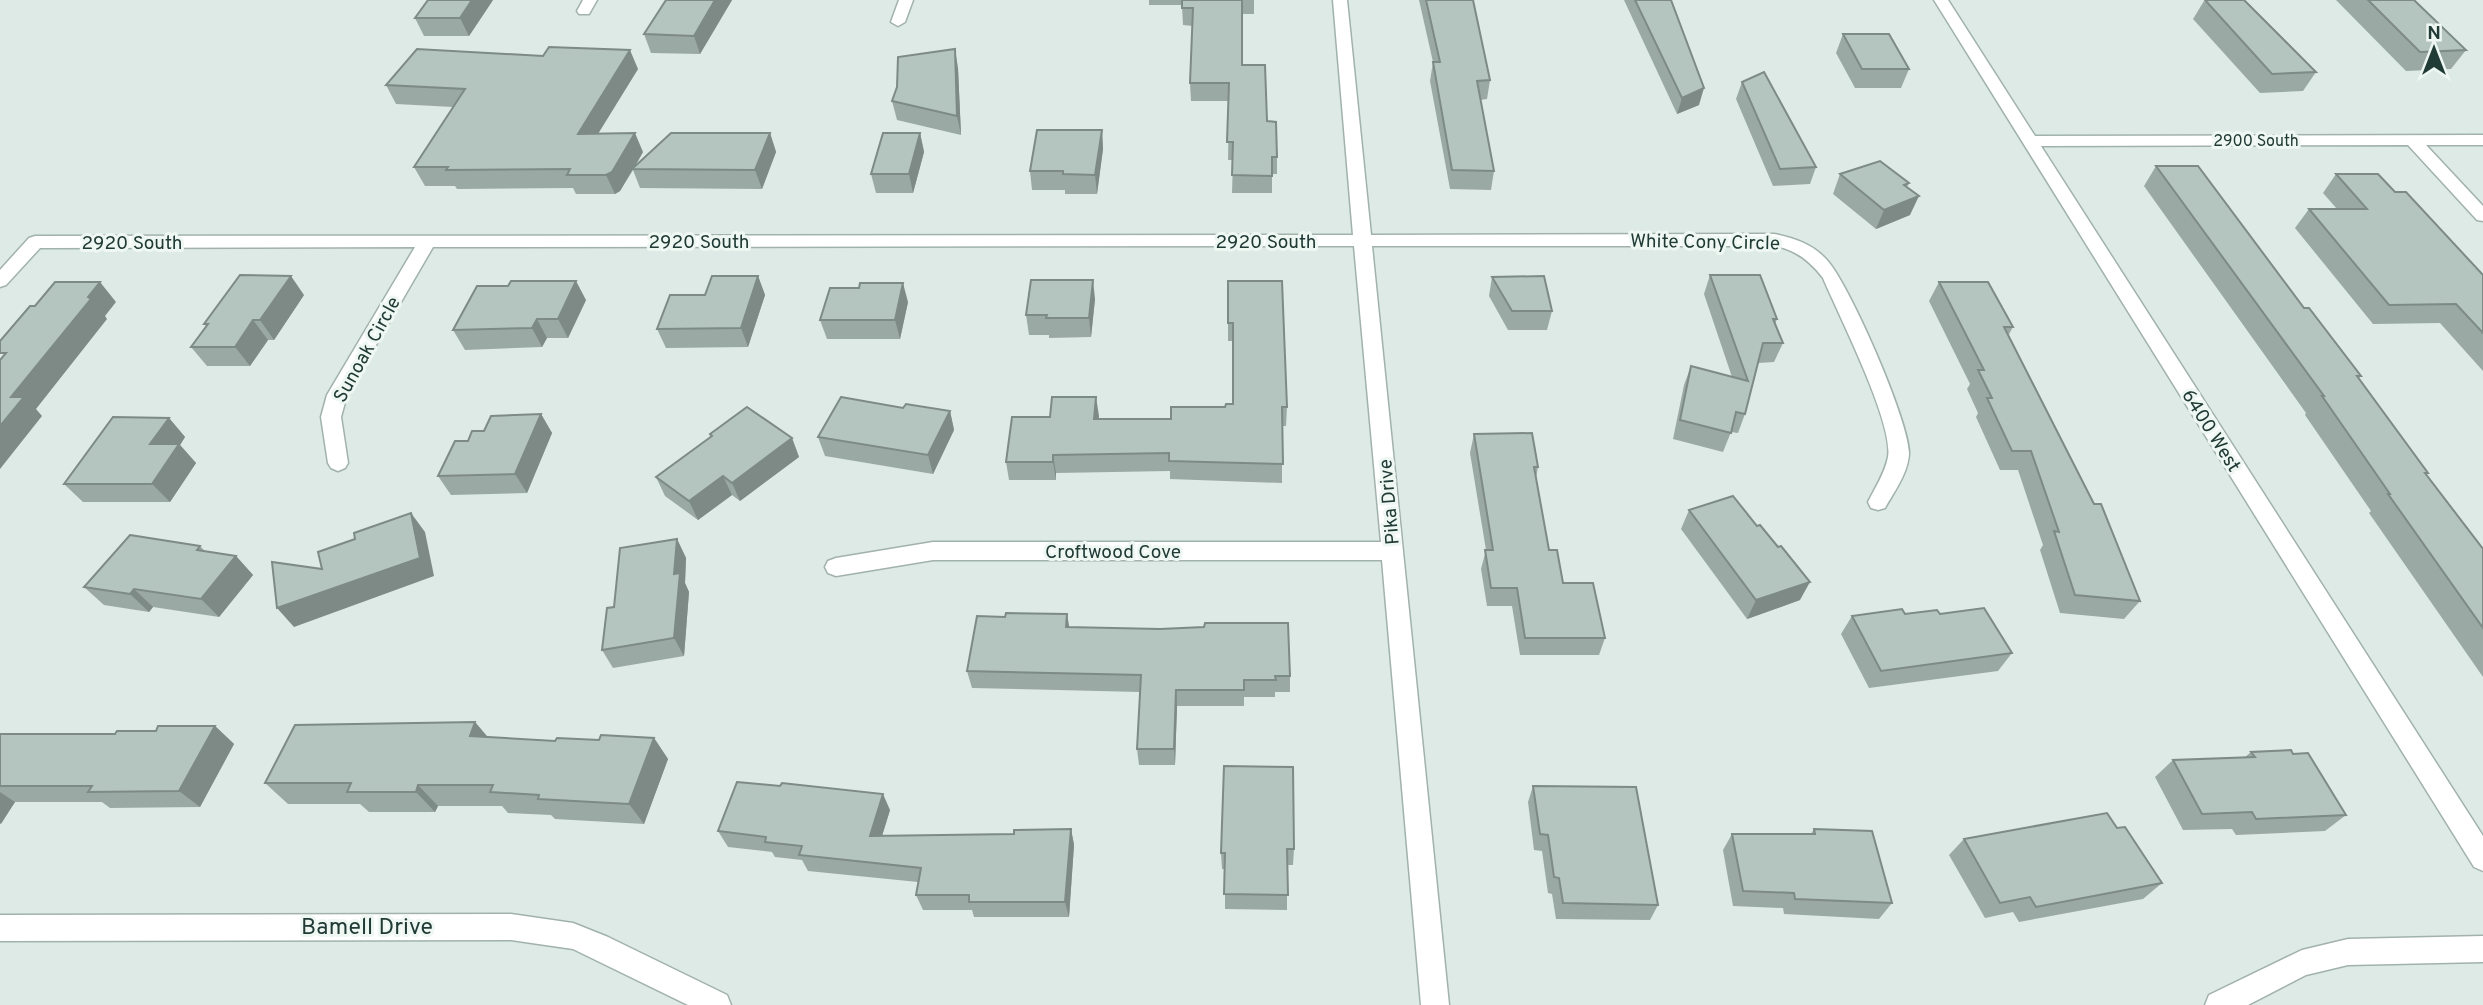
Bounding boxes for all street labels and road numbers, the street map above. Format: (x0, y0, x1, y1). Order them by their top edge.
street label: 2900 South (2213, 132, 2299, 152)
street label: White Cony Circle (1630, 230, 1780, 256)
street label: 2920 South (648, 231, 750, 255)
street label: 2920 South (1215, 231, 1317, 255)
street label: 2920 South (81, 232, 183, 256)
street label: Sunoak Circle (329, 293, 407, 407)
street label: 6400 West (2175, 385, 2245, 477)
street label: Pika Drive (1374, 458, 1406, 546)
street label: Croftwood Cove (1045, 541, 1181, 565)
street label: Bamell Drive (301, 914, 433, 943)

